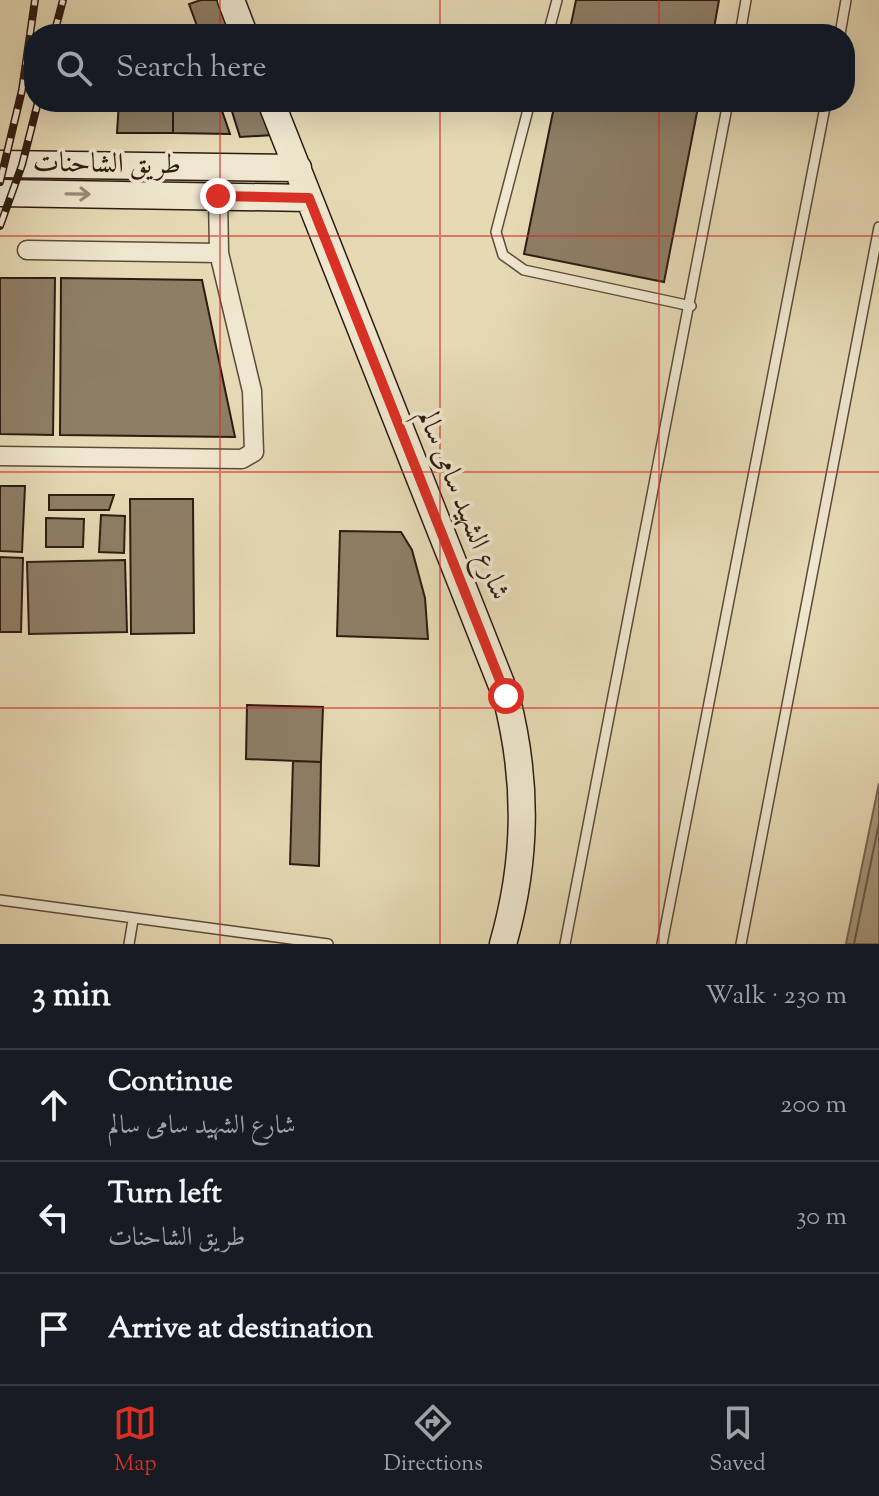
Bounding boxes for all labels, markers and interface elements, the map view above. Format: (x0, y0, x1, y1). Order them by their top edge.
search box (24, 24, 855, 112)
icon: search (52, 46, 96, 90)
text: Search here (116, 47, 266, 90)
street label: طريق الشاحنات (33, 144, 181, 186)
route end (200, 178, 236, 214)
one-way arrow (64, 186, 91, 202)
street label: شارع الشهيد سامى سالم (404, 404, 519, 607)
route start (488, 678, 524, 714)
text: 3 min (32, 972, 111, 1021)
text: Walk · 230 m (705, 978, 847, 1015)
text: Continue (108, 1061, 233, 1104)
icon: ahead (32, 1083, 76, 1127)
text: 200 m (780, 1087, 847, 1124)
text: شارع الشهيد سامى سالم (108, 1108, 296, 1145)
text: Turn left (108, 1173, 222, 1216)
icon: left (32, 1195, 76, 1239)
text: 30 m (796, 1199, 847, 1236)
text: طريق الشاحنات (108, 1220, 245, 1257)
icon: arrive (32, 1307, 76, 1351)
text: Arrive at destination (108, 1308, 373, 1351)
tab: Map (113, 1401, 157, 1481)
tab: Directions (384, 1401, 483, 1481)
tab: Saved (709, 1401, 766, 1481)

